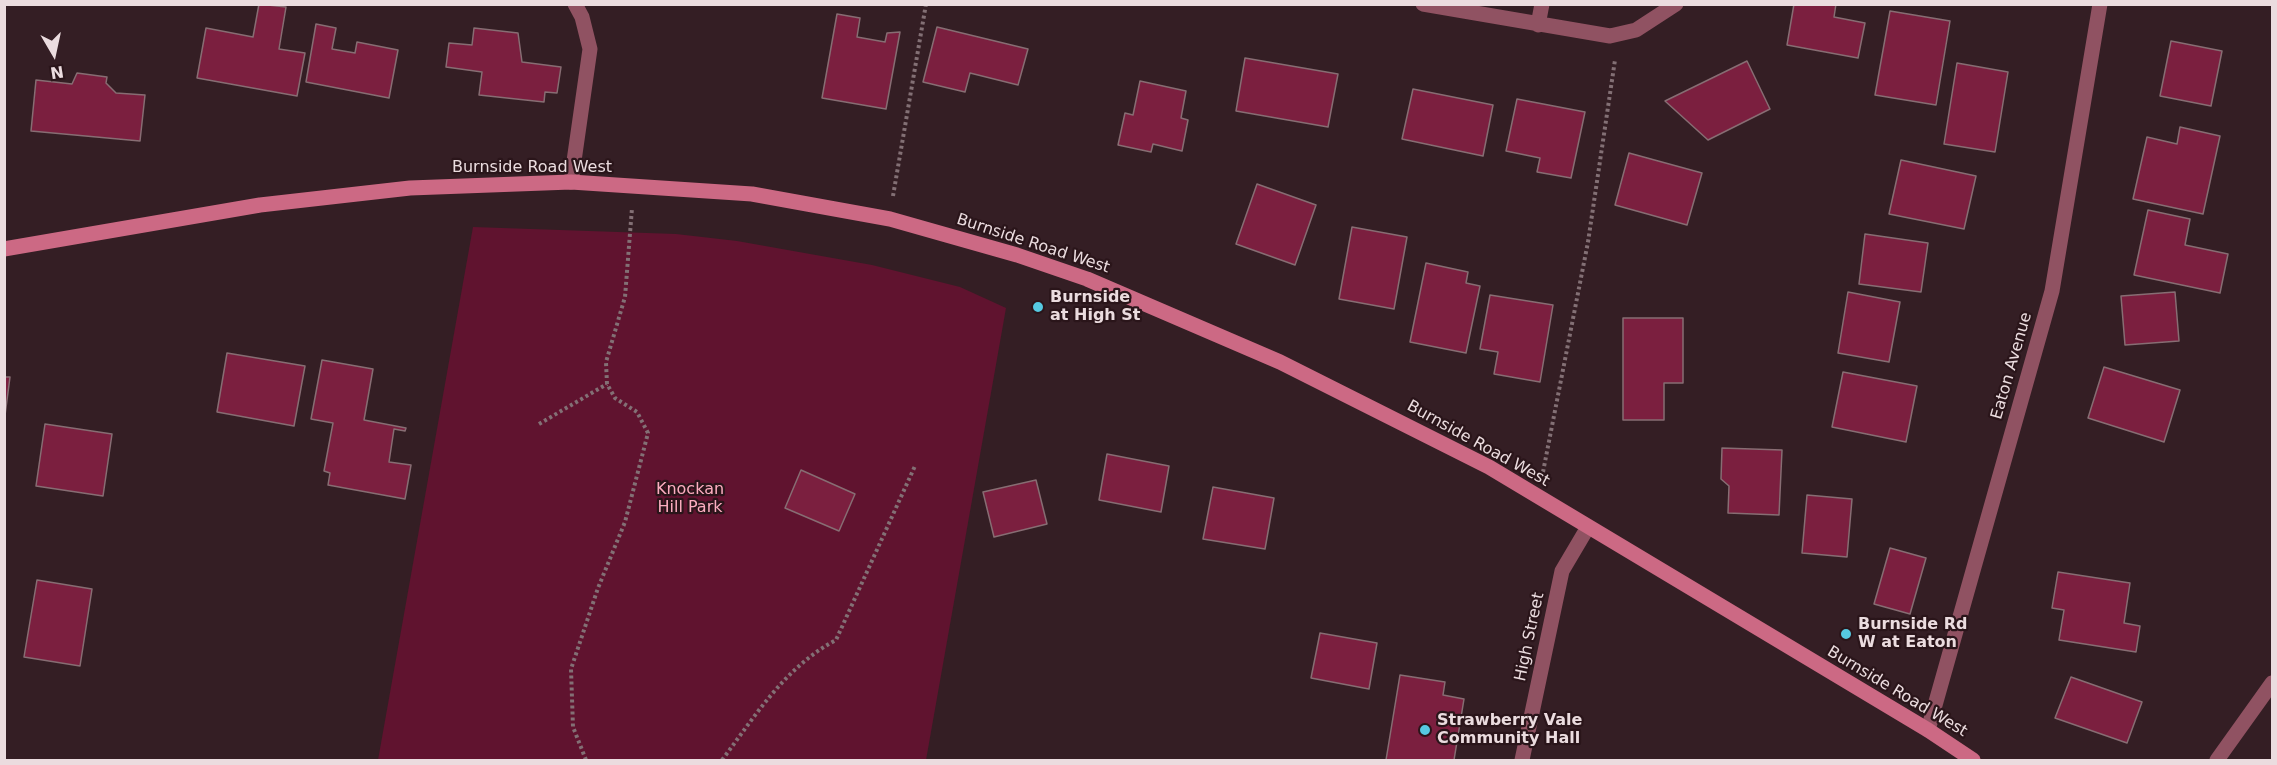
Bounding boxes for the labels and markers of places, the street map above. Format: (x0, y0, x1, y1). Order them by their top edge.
place label: Burnside at High St (1050, 288, 1140, 326)
marker: Burnside at High St (1031, 300, 1045, 314)
place label: Burnside Rd W at Eaton (1858, 615, 1968, 653)
marker: Burnside Rd W at Eaton (1839, 627, 1853, 641)
place label: Strawberry Vale Community Hall (1437, 711, 1582, 749)
marker: Strawberry Vale Community Hall (1418, 723, 1432, 737)

